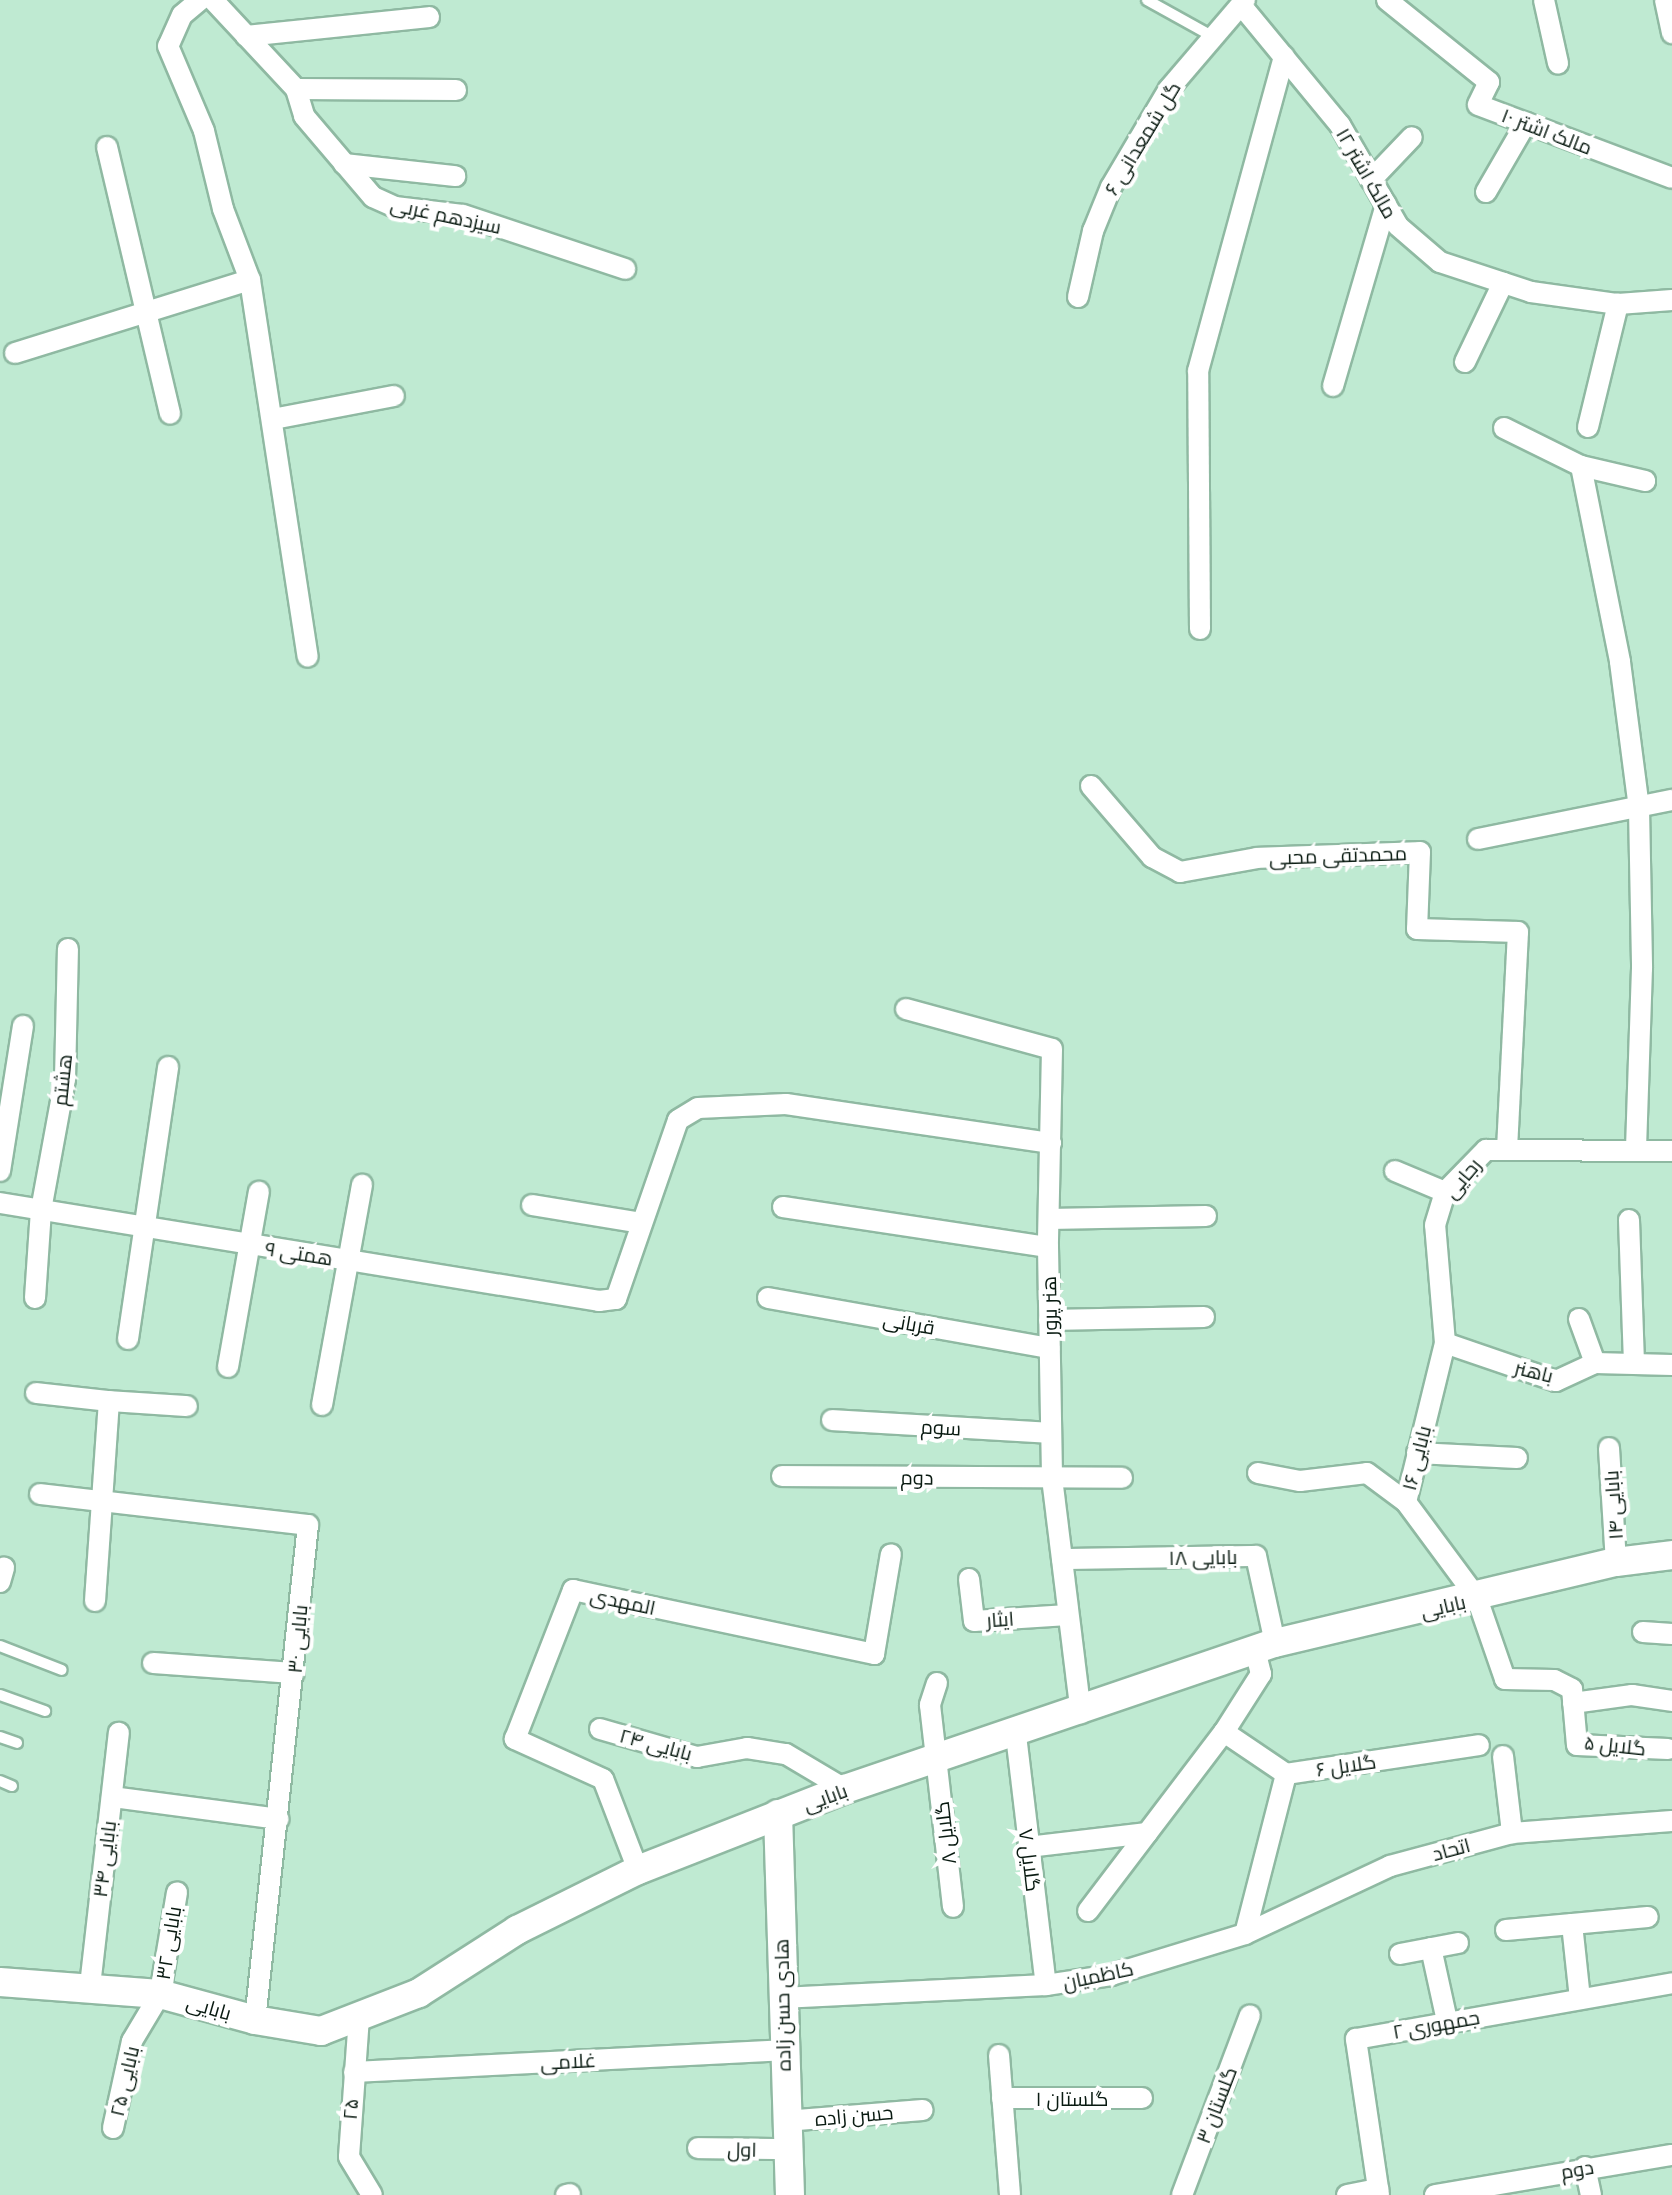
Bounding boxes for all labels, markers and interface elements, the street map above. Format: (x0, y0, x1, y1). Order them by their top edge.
street label: گل شمعدانی ۶ (1099, 77, 1185, 199)
street label: مالک اشتر ۱۰ (1498, 103, 1596, 159)
street label: مالک اشتر ۱۲ (1331, 123, 1403, 223)
street label: سیزدهم غربی (388, 192, 504, 238)
street label: محمدتقی محبی (1269, 841, 1407, 869)
street label: هشتم (47, 1053, 77, 1107)
street label: رجایی (1438, 1153, 1486, 1203)
street label: همتی ۹ (264, 1236, 334, 1270)
street label: هنر پرور (1036, 1276, 1062, 1336)
street label: قربانی (881, 1307, 937, 1339)
street label: باهنر (1512, 1355, 1556, 1387)
street label: سوم (920, 1414, 962, 1440)
street label: بابایی ۱۶ (1396, 1423, 1436, 1493)
street label: دوم (900, 1465, 934, 1489)
street label: بابایی ۱۴ (1599, 1469, 1627, 1541)
street label: بابایی ۱۸ (1168, 1544, 1238, 1570)
street label: المهدی (588, 1582, 658, 1620)
street label: بابایی (1418, 1589, 1468, 1623)
street label: بابایی ۳۰ (282, 1604, 312, 1674)
street label: ایثار (985, 1606, 1015, 1632)
street label: بابایی ۲۴ (617, 1723, 695, 1765)
street label: گلایل ۵ (1583, 1730, 1647, 1760)
street label: گلایل ۶ (1314, 1749, 1378, 1781)
street label: بابایی (800, 1778, 850, 1816)
street label: گلایل ۸ (929, 1800, 961, 1866)
street label: بابایی ۳۴ (87, 1819, 121, 1899)
street label: گلایل ۷ (1014, 1827, 1046, 1893)
street label: اتحاد (1429, 1832, 1473, 1866)
street label: بابایی ۳۲ (150, 1904, 186, 1982)
street label: هادی حسن زاده (769, 1938, 795, 2072)
street label: کاظمیان (1060, 1956, 1136, 1994)
street label: بابایی (184, 1989, 234, 2025)
street label: جمهوری ۲ (1391, 2005, 1481, 2043)
street label: بابایی ۲۵ (104, 2043, 144, 2119)
street label: غلامی (540, 2048, 596, 2074)
street label: گلستان ۳ (1190, 2063, 1242, 2147)
street label: گلستان ۱ (1036, 2086, 1108, 2110)
street label: ۲۵ (337, 2097, 363, 2121)
street label: حسن زاده (814, 2100, 894, 2130)
street label: اول (727, 2137, 757, 2161)
street label: دوم (1559, 2154, 1595, 2184)

